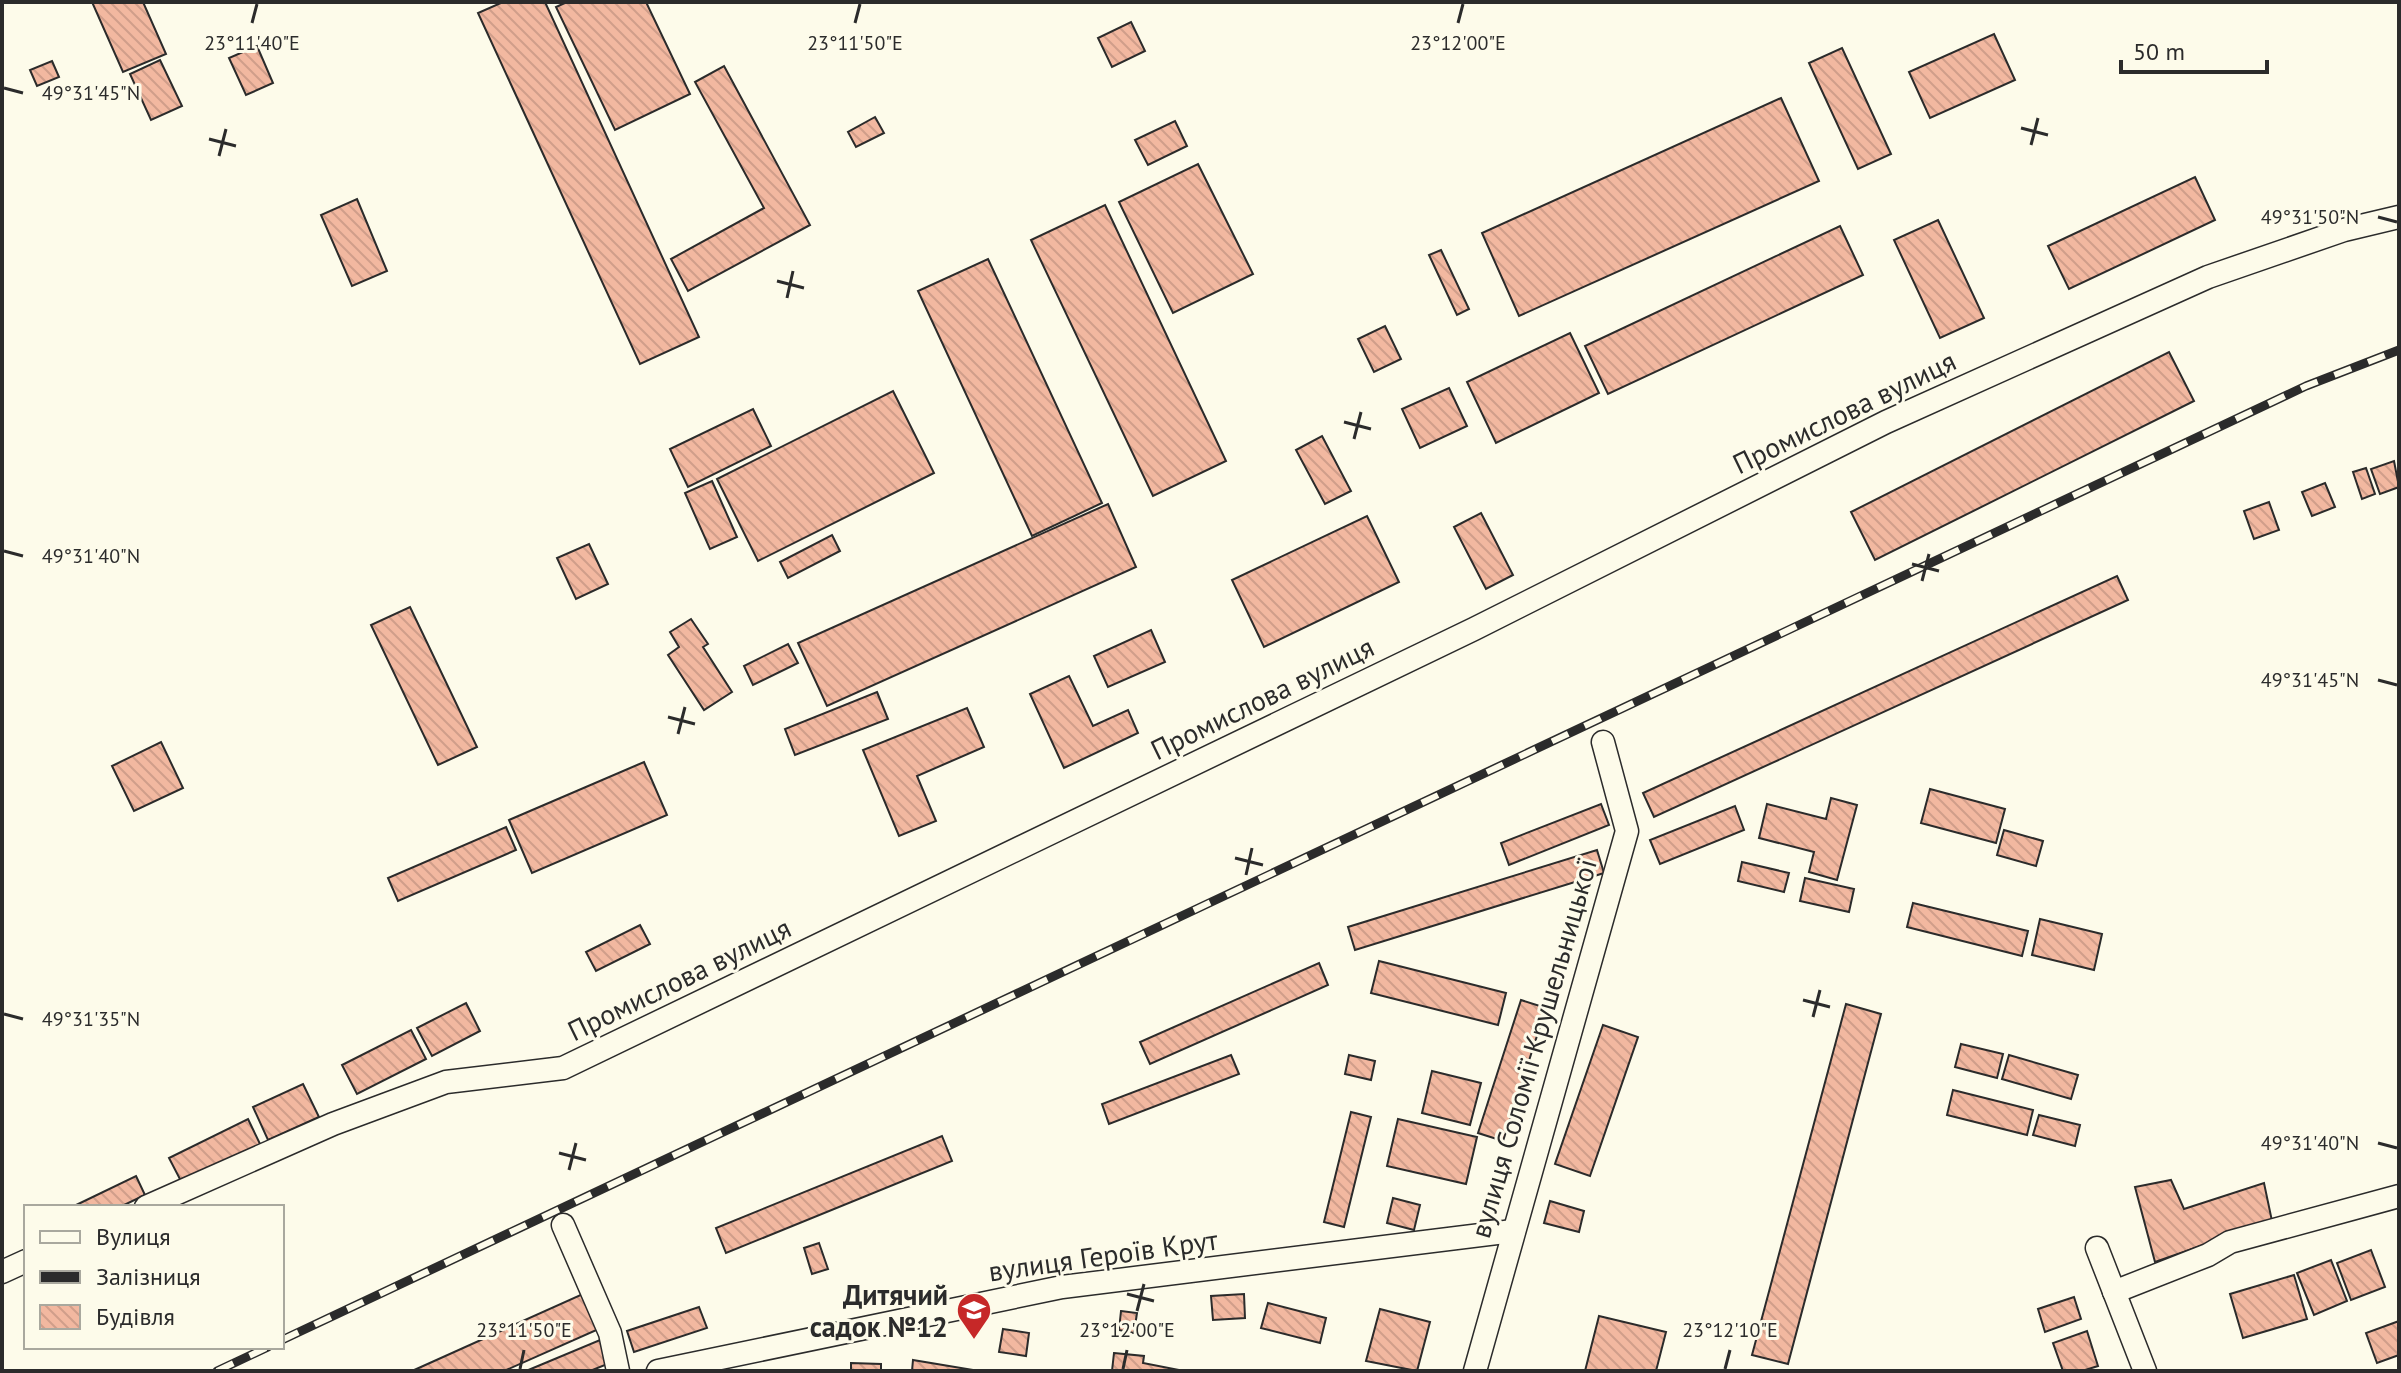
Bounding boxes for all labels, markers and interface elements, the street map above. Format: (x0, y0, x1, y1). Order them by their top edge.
scale bar (2121, 24, 2267, 74)
text: 23°11'40"E (204, 30, 300, 56)
text: 23°11'50"E (807, 30, 903, 56)
text: 23°12'00"E (1410, 30, 1506, 56)
text: 50 m (2133, 36, 2185, 67)
text: 49°31'45"N (42, 80, 140, 106)
text: 49°31'50"N (2261, 204, 2359, 230)
street label: Промислова вулиця (1726, 342, 1962, 482)
text: 49°31'40"N (42, 543, 140, 569)
street label: Промислова вулиця (1144, 628, 1380, 768)
text: 49°31'45"N (2261, 667, 2359, 693)
street label: вулиця Соломії Крушельницької (1461, 854, 1605, 1242)
street label: Промислова вулиця (561, 909, 797, 1049)
text: 49°31'35"N (42, 1006, 140, 1032)
text: 49°31'40"N (2261, 1130, 2359, 1156)
legend (24, 1205, 284, 1349)
street label: вулиця Героїв Крут (986, 1220, 1221, 1289)
text: Вулиця (96, 1221, 171, 1252)
text: Залізниця (96, 1261, 201, 1292)
place label: Дитячий садок №12 (810, 1276, 948, 1345)
school or university icon: Дитячий садок №12 (955, 1291, 993, 1341)
text: Будівля (96, 1301, 175, 1332)
text: 23°11'50"E (476, 1317, 572, 1343)
text: 23°12'00"E (1079, 1317, 1175, 1343)
text: 23°12'10"E (1682, 1317, 1778, 1343)

